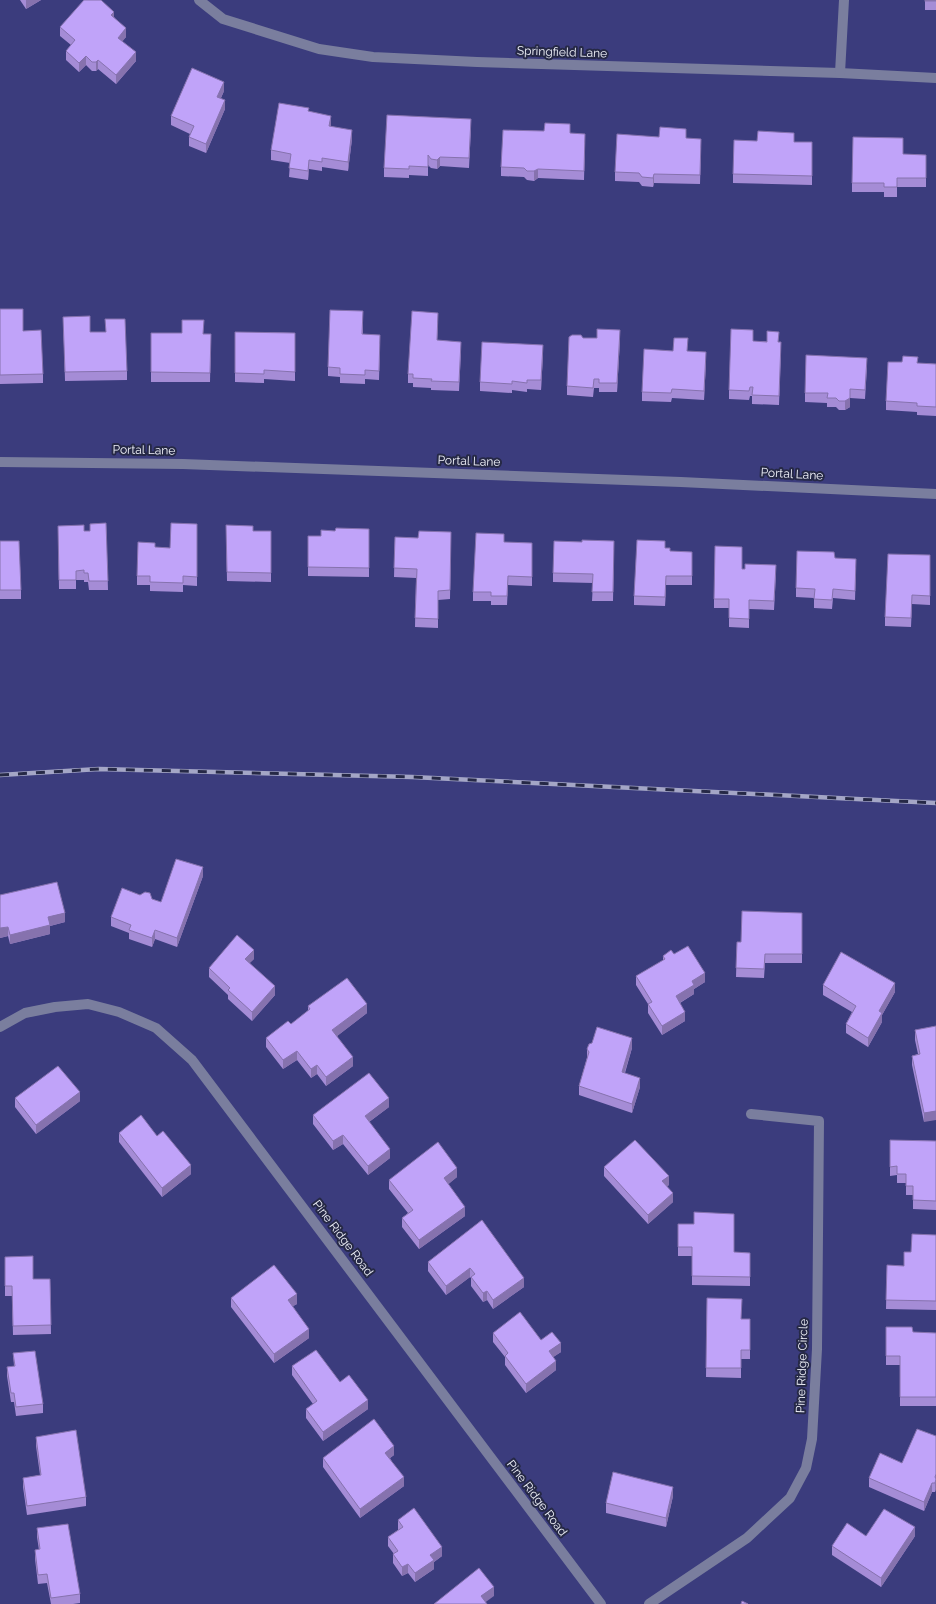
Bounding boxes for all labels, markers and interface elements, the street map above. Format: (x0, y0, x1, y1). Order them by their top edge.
street label: Springfield Lane (517, 43, 607, 61)
street label: Portal Lane (112, 442, 176, 458)
street label: Portal Lane (437, 453, 501, 469)
street label: Portal Lane (760, 465, 824, 483)
street label: Pine Ridge Road (310, 1197, 376, 1279)
street label: Pine Ridge Circle (793, 1319, 811, 1413)
street label: Pine Ridge Road (504, 1457, 570, 1539)

